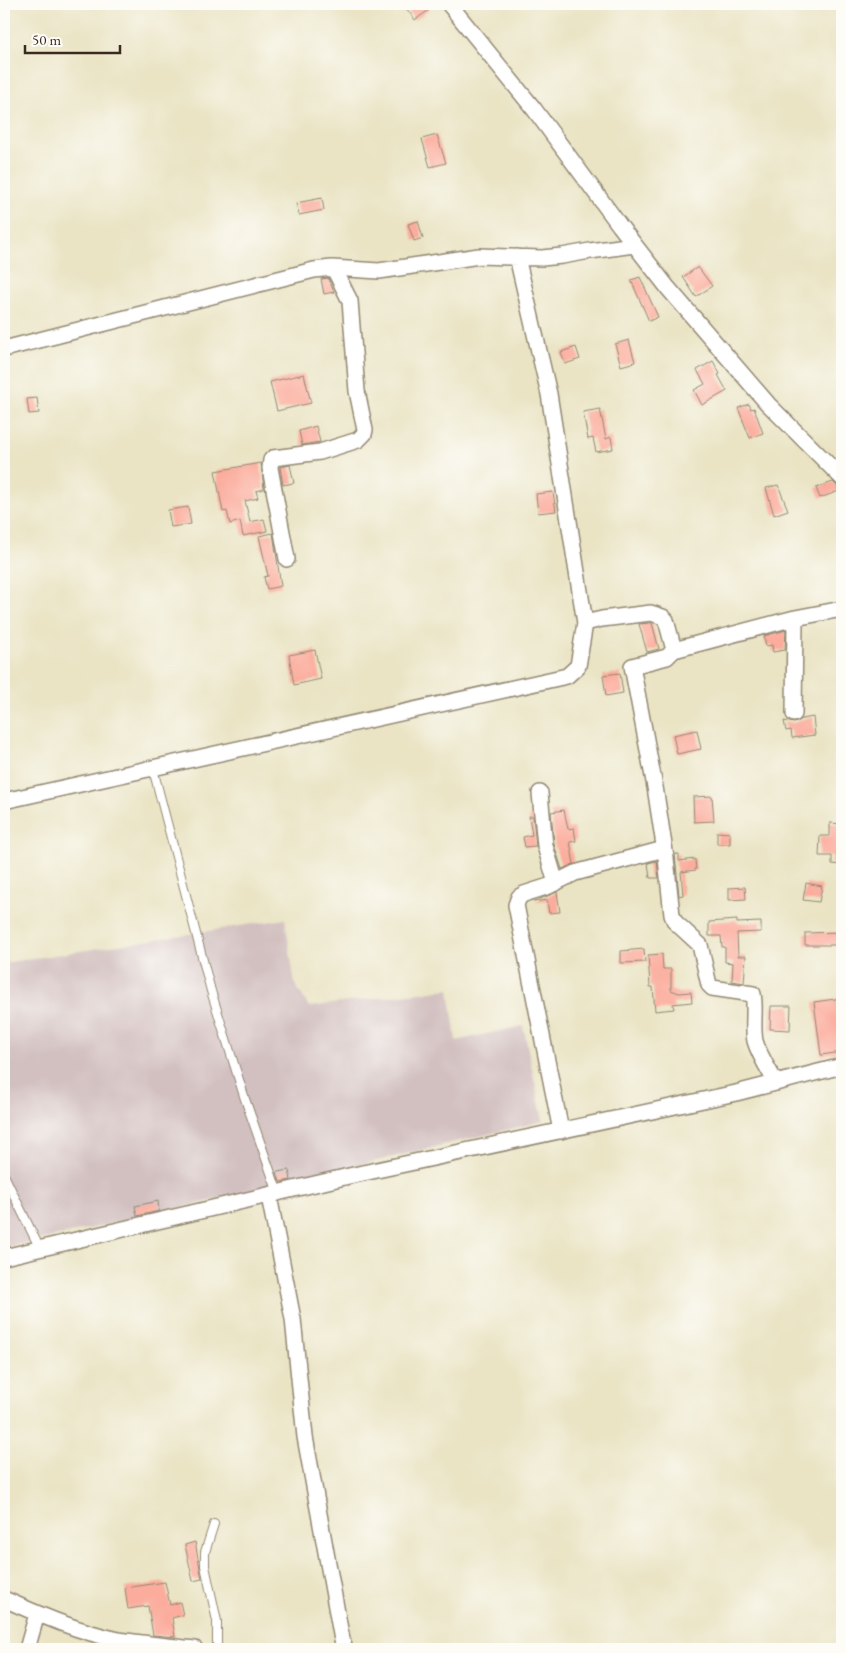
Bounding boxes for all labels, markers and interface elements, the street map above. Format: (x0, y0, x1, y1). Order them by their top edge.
scale bar (25, 22, 120, 54)
text: 50 m (32, 30, 61, 49)

